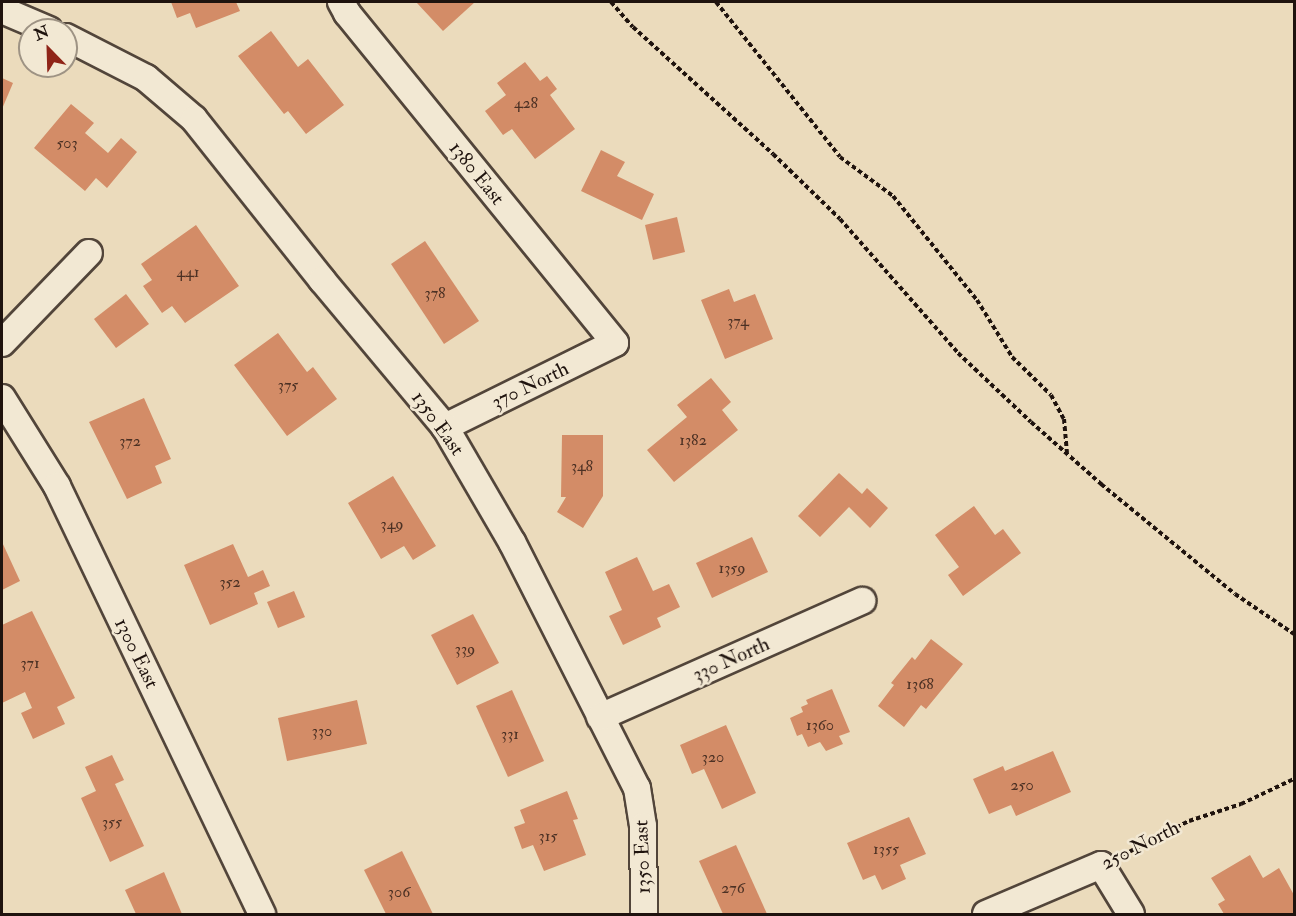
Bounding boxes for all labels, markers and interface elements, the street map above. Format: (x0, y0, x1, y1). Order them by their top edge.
north arrow (18, 18, 78, 78)
text: N (31, 21, 52, 45)
house number: 428 (514, 93, 538, 113)
house number: 503 (56, 133, 78, 153)
street label: 1380 East (444, 136, 510, 210)
house number: 441 (177, 262, 199, 282)
house number: 378 (425, 283, 445, 303)
house number: 374 (727, 311, 749, 331)
street label: 370 North (488, 356, 572, 414)
house number: 375 (278, 375, 298, 395)
street label: 1350 East (407, 386, 469, 460)
house number: 1382 (679, 430, 707, 450)
house number: 372 (119, 431, 141, 451)
house number: 348 (571, 456, 593, 476)
house number: 349 (381, 514, 403, 534)
house number: 1359 (718, 558, 746, 578)
house number: 352 (219, 572, 241, 592)
street label: 1300 East (110, 614, 164, 692)
street label: 330 North (689, 632, 773, 686)
house number: 339 (455, 639, 475, 659)
house number: 371 (20, 653, 40, 673)
house number: 1368 (906, 674, 934, 694)
house number: 1360 (806, 715, 834, 735)
house number: 330 (312, 721, 332, 741)
house number: 331 (501, 724, 519, 744)
house number: 320 (702, 747, 724, 767)
house number: 250 (1010, 775, 1034, 795)
house number: 355 (102, 812, 122, 832)
street label: 250 North (1097, 815, 1183, 875)
street label: 1350 East (629, 820, 655, 894)
house number: 315 (539, 826, 557, 846)
house number: 1355 (873, 839, 899, 859)
house number: 276 (721, 878, 745, 898)
house number: 306 (388, 882, 410, 902)

